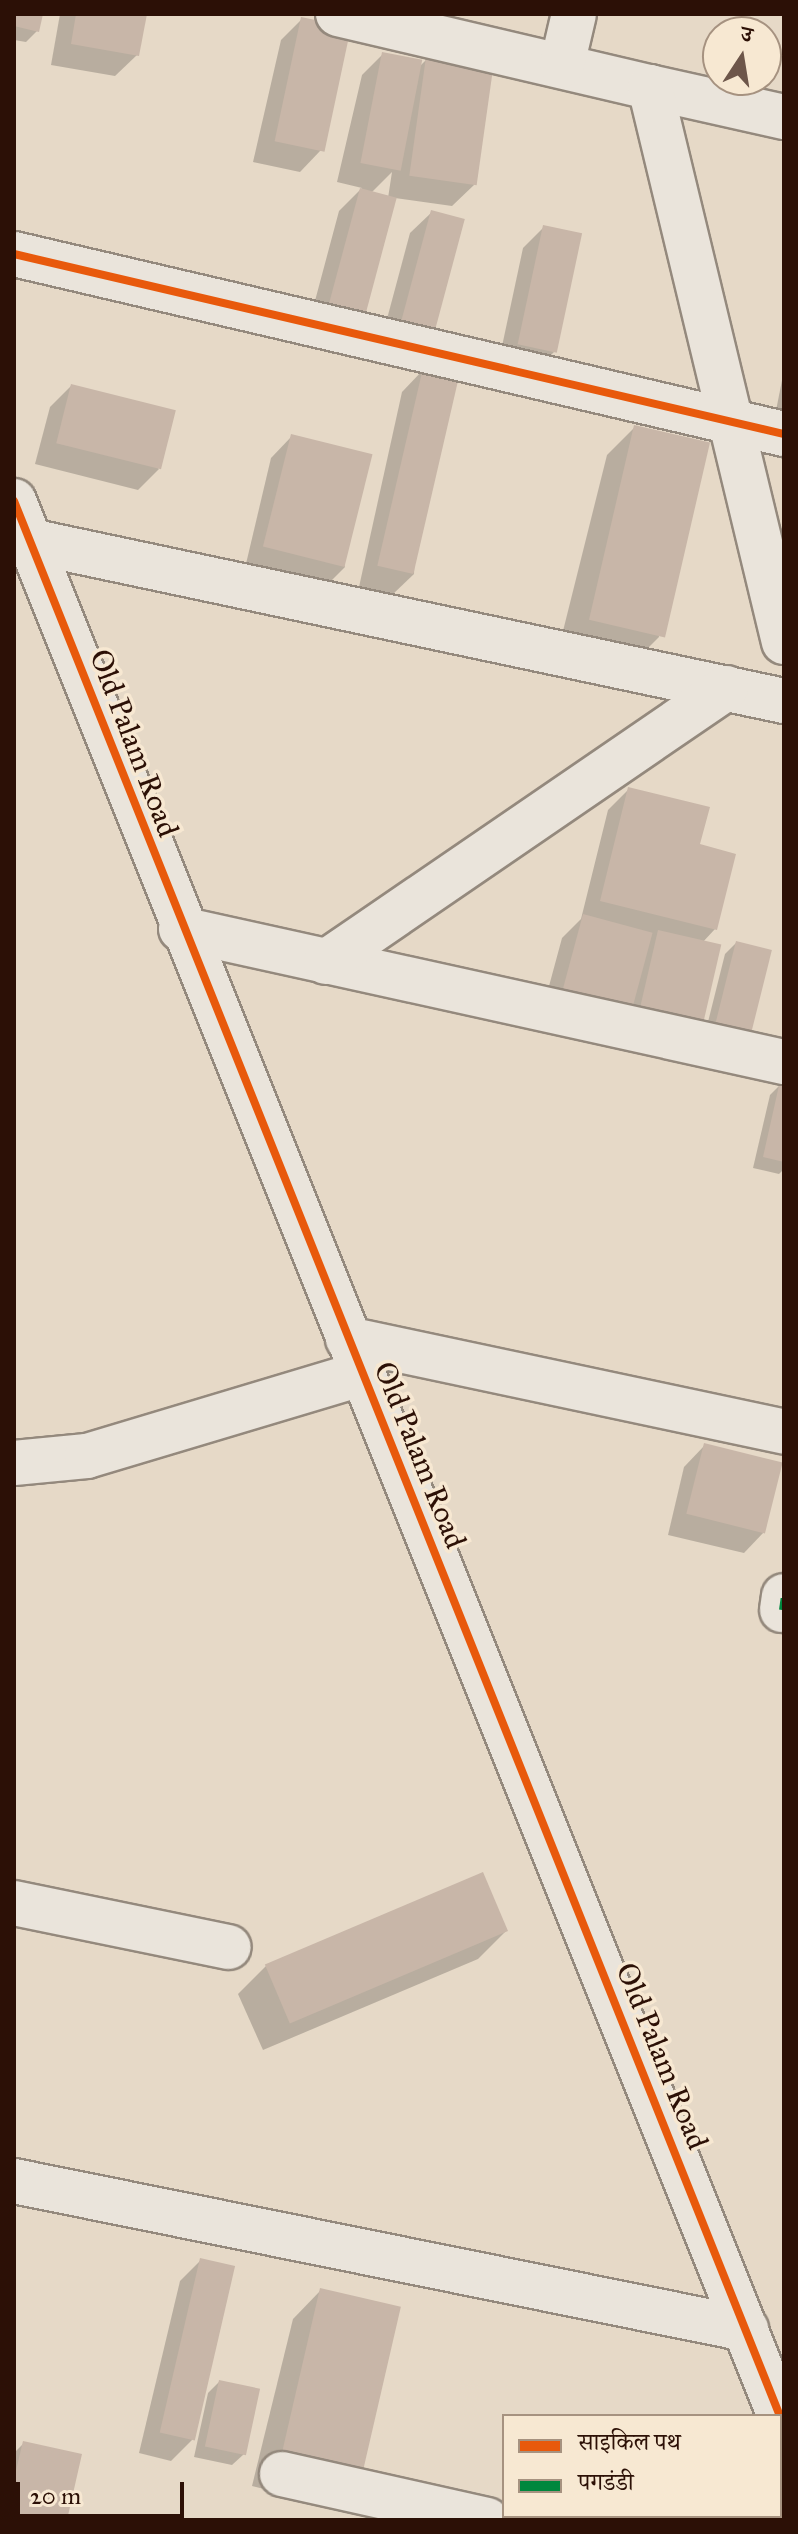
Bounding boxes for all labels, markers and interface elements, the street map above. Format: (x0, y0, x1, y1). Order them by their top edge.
north arrow (702, 16, 782, 96)
text: उ (738, 20, 755, 48)
street label: Old Palam Road (82, 644, 186, 842)
street label: Old Palam Road (366, 1356, 474, 1554)
street label: Old Palam Road (608, 1957, 716, 2155)
legend (502, 2414, 782, 2518)
text: साइकिल पथ (578, 2427, 681, 2457)
scale bar (20, 2466, 188, 2516)
text: पगडंडी (578, 2467, 634, 2497)
text: 20 m (30, 2481, 81, 2511)

